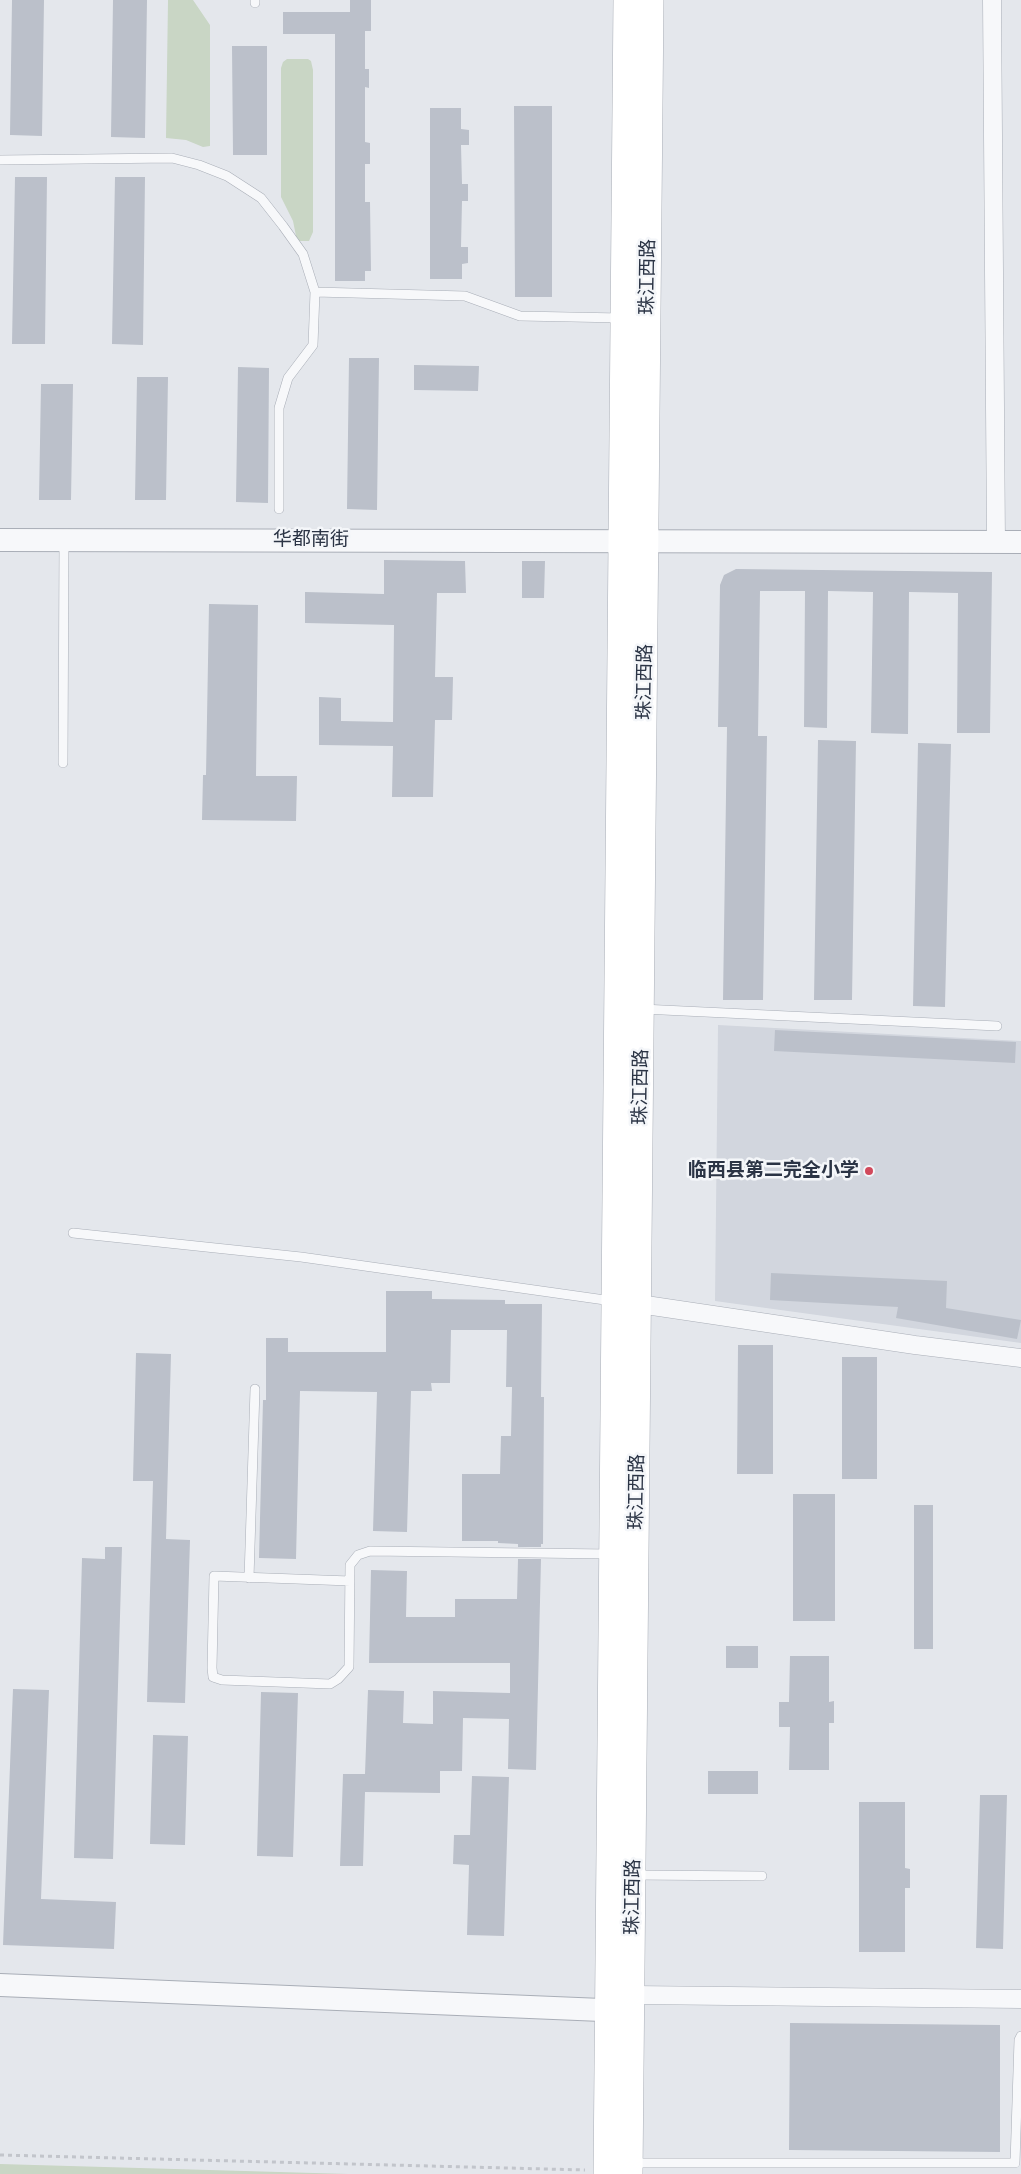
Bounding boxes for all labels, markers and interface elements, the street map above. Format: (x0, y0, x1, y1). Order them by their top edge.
street label: 珠江西路 (636, 239, 660, 315)
street label: 华都南街 (273, 529, 349, 551)
street label: 珠江西路 (633, 644, 657, 720)
street label: 珠江西路 (629, 1049, 653, 1125)
place label: 临西县第二完全小学 (688, 1160, 859, 1182)
marker: 临西县第二完全小学 (863, 1165, 875, 1177)
street label: 珠江西路 (625, 1454, 649, 1530)
street label: 珠江西路 (621, 1859, 645, 1935)

